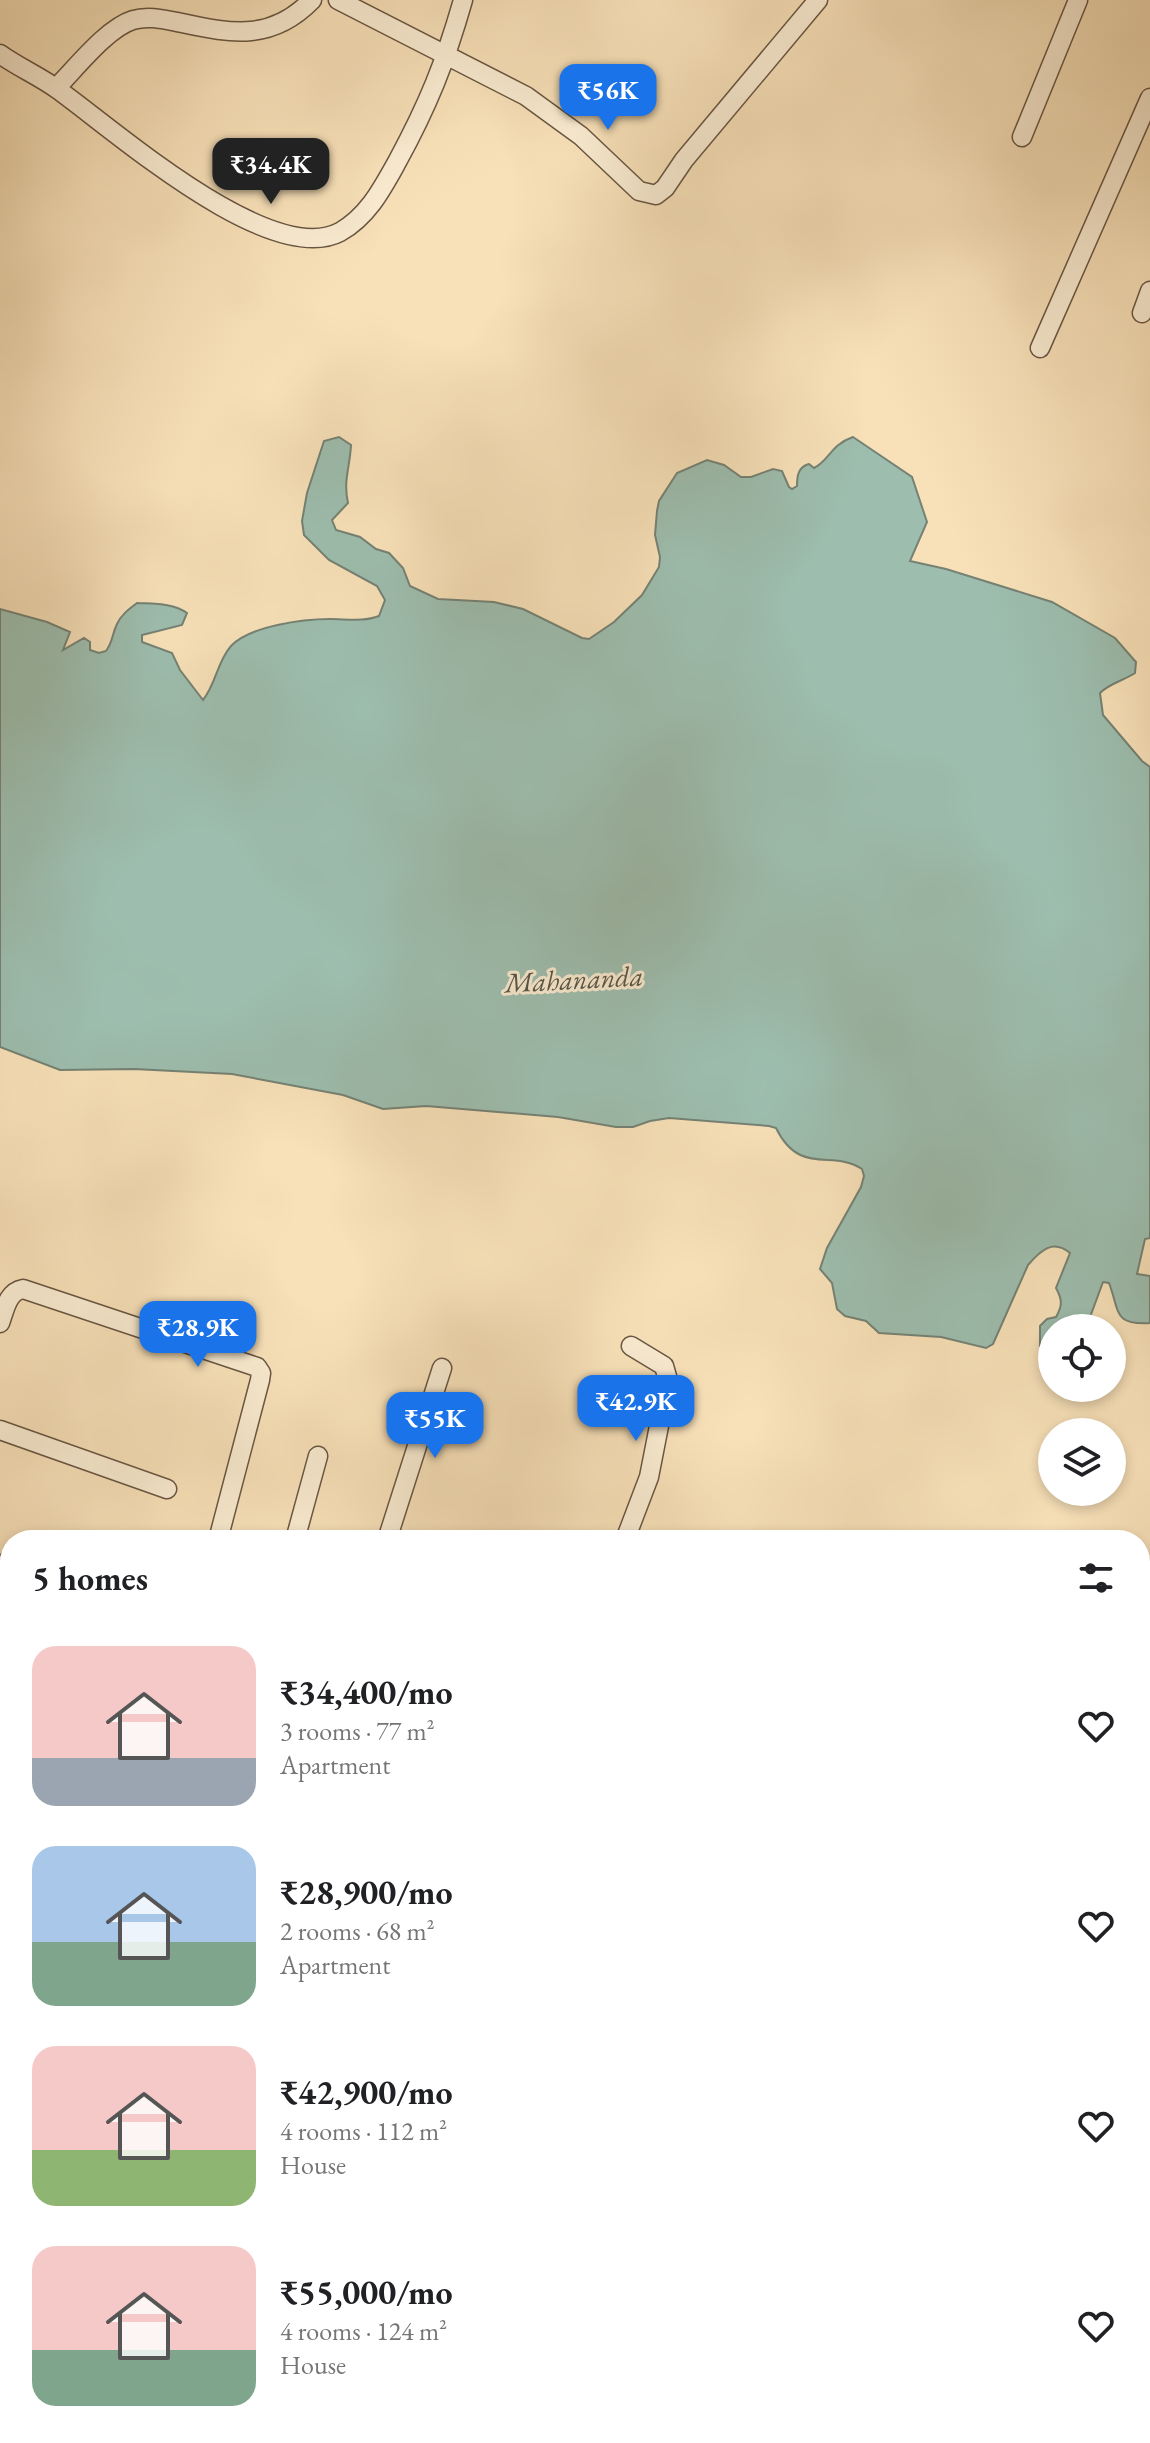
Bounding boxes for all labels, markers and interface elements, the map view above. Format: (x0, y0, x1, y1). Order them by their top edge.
pin: ₹56K (561, 64, 655, 132)
text: ₹56K (577, 73, 639, 107)
pin: ₹34.4K (206, 138, 336, 206)
text: ₹34.4K (230, 147, 312, 181)
water label: Mahananda (502, 957, 644, 1001)
pin: ₹28.9K (133, 1301, 263, 1369)
text: ₹28.9K (157, 1310, 239, 1344)
map controls (1038, 1314, 1126, 1506)
button: locate (1038, 1314, 1126, 1402)
pin: ₹42.9K (571, 1375, 701, 1443)
text: ₹42.9K (595, 1384, 677, 1418)
pin: ₹55K (388, 1392, 482, 1460)
text: ₹55K (404, 1401, 466, 1435)
button: layers (1038, 1418, 1126, 1506)
text: 5 homes (32, 1556, 148, 1600)
icon: filters (1074, 1556, 1118, 1600)
text: ₹34,400/mo (280, 1670, 453, 1714)
icon: home (96, 1678, 192, 1774)
icon: heart (1074, 1704, 1118, 1748)
text: 3 rooms · 77 m² (280, 1714, 435, 1748)
text: Apartment (280, 1748, 390, 1782)
text: ₹28,900/mo (280, 1870, 453, 1914)
icon: home (96, 1878, 192, 1974)
icon: heart (1074, 1904, 1118, 1948)
text: 2 rooms · 68 m² (280, 1914, 435, 1948)
text: Apartment (280, 1948, 390, 1982)
text: ₹42,900/mo (280, 2070, 453, 2114)
icon: home (96, 2078, 192, 2174)
icon: heart (1074, 2104, 1118, 2148)
text: 4 rooms · 112 m² (280, 2114, 447, 2148)
text: House (280, 2148, 346, 2182)
text: ₹55,000/mo (280, 2270, 453, 2314)
icon: home (96, 2278, 192, 2374)
icon: heart (1074, 2304, 1118, 2348)
text: 4 rooms · 124 m² (280, 2314, 447, 2348)
text: House (280, 2348, 346, 2382)

